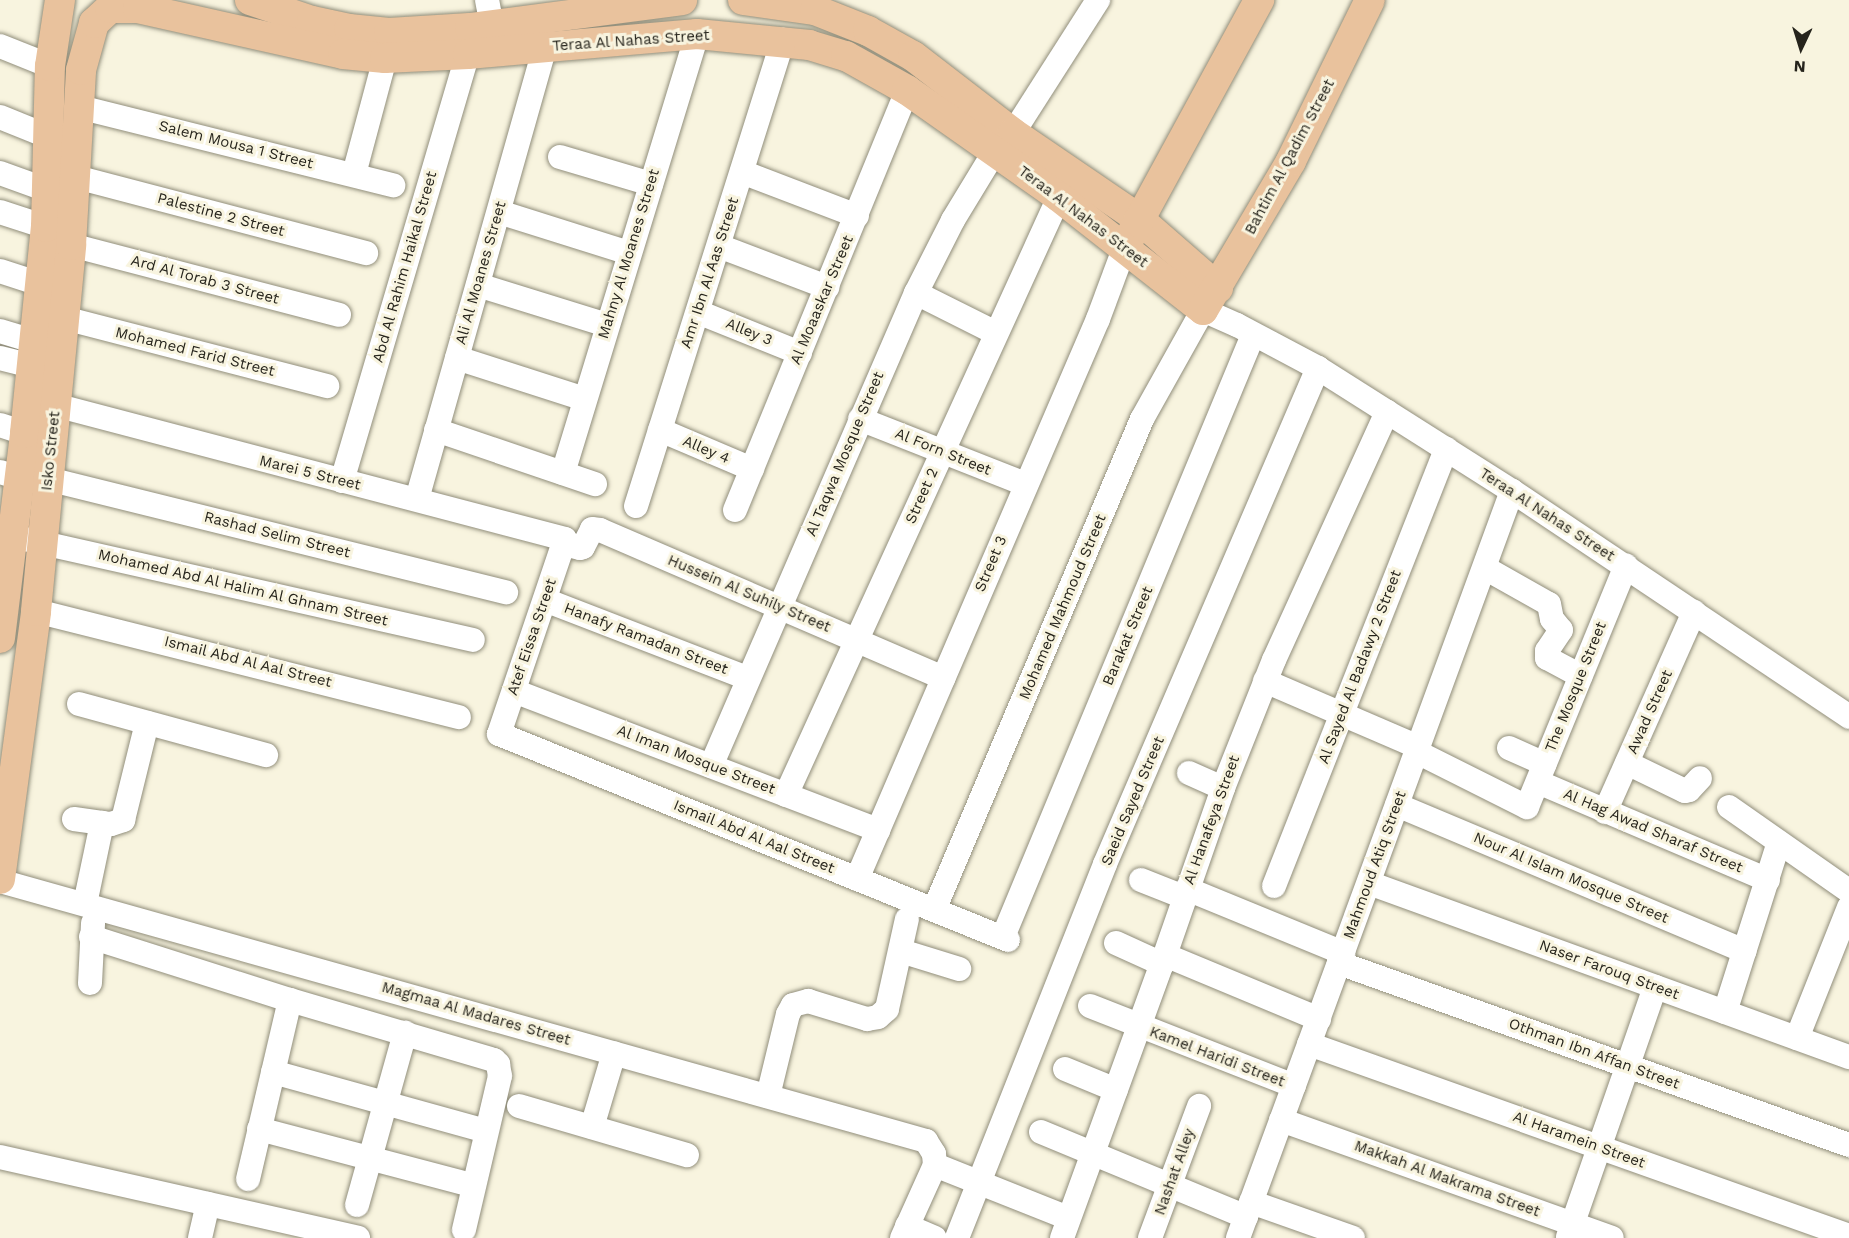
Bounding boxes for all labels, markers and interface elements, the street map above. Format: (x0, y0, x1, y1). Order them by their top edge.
north arrow (1771, 18, 1831, 78)
street label: Teraa Al Nahas Street (551, 26, 711, 56)
text: N (1793, 57, 1806, 76)
street label: Bahtim Al Qadim Street (1241, 76, 1339, 238)
street label: Salem Mousa 1 Street (157, 117, 315, 173)
street label: Teraa Al Nahas Street (1014, 162, 1152, 272)
street label: Mahny Al Moanes Street (594, 166, 664, 342)
street label: Abd Al Rahim Haikal Street (369, 169, 441, 365)
street label: Palestine 2 Street (155, 189, 287, 241)
street label: Amr Ibn Al Aas Street (677, 194, 743, 352)
street label: Ali Al Moanes Street (452, 199, 510, 347)
street label: Al Moaaskar Street (786, 232, 858, 368)
street label: Ard Al Torab 3 Street (128, 251, 282, 309)
street label: Alley 3 (723, 314, 775, 350)
street label: Mohamed Farid Street (113, 323, 277, 381)
street label: Al Taqwa Mosque Street (802, 368, 888, 540)
street label: Isko Street (38, 410, 64, 492)
street label: Al Forn Street (892, 424, 994, 480)
street label: Alley 4 (680, 432, 732, 468)
street label: Marei 5 Street (257, 452, 363, 494)
street label: Teraa Al Nahas Street (1475, 464, 1619, 566)
street label: Street 2 (902, 465, 942, 527)
street label: Rashad Selim Street (202, 508, 352, 562)
street label: Mohamed Mahmoud Street (1016, 512, 1110, 702)
street label: Street 3 (971, 533, 1011, 595)
street label: Mohamed Abd Al Halim Al Ghnam Street (95, 546, 391, 630)
street label: Hussein Al Suhily Street (664, 551, 834, 637)
street label: Al Sayed Al Badawy 2 Street (1314, 567, 1406, 767)
street label: Atef Eissa Street (503, 576, 561, 698)
street label: Barakat Street (1099, 584, 1157, 688)
street label: Hanafy Ramadan Street (561, 599, 731, 679)
street label: The Mosque Street (1542, 619, 1610, 755)
street label: Ismail Abd Al Aal Street (161, 632, 335, 692)
street label: Awad Street (1623, 667, 1677, 757)
street label: Al Iman Mosque Street (614, 721, 778, 799)
street label: Saeid Sayed Street (1098, 734, 1168, 868)
street label: Al Hanafeya Street (1180, 753, 1244, 887)
street label: Al Hag Awad Sharaf Street (1560, 785, 1746, 877)
street label: Mahmoud Atiq Street (1340, 788, 1410, 942)
street label: Ismail Abd Al Aal Street (669, 796, 839, 878)
street label: Nour Al Islam Mosque Street (1470, 828, 1672, 928)
street label: Naser Farouq Street (1536, 936, 1682, 1004)
street label: Magmaa Al Madares Street (379, 978, 573, 1050)
street label: Othman Ibn Affan Street (1506, 1015, 1682, 1093)
street label: Kamel Haridi Street (1147, 1023, 1287, 1091)
street label: Al Haramein Street (1510, 1108, 1648, 1172)
street label: Nashat Alley (1151, 1126, 1199, 1218)
street label: Makkah Al Makrama Street (1351, 1137, 1543, 1221)

